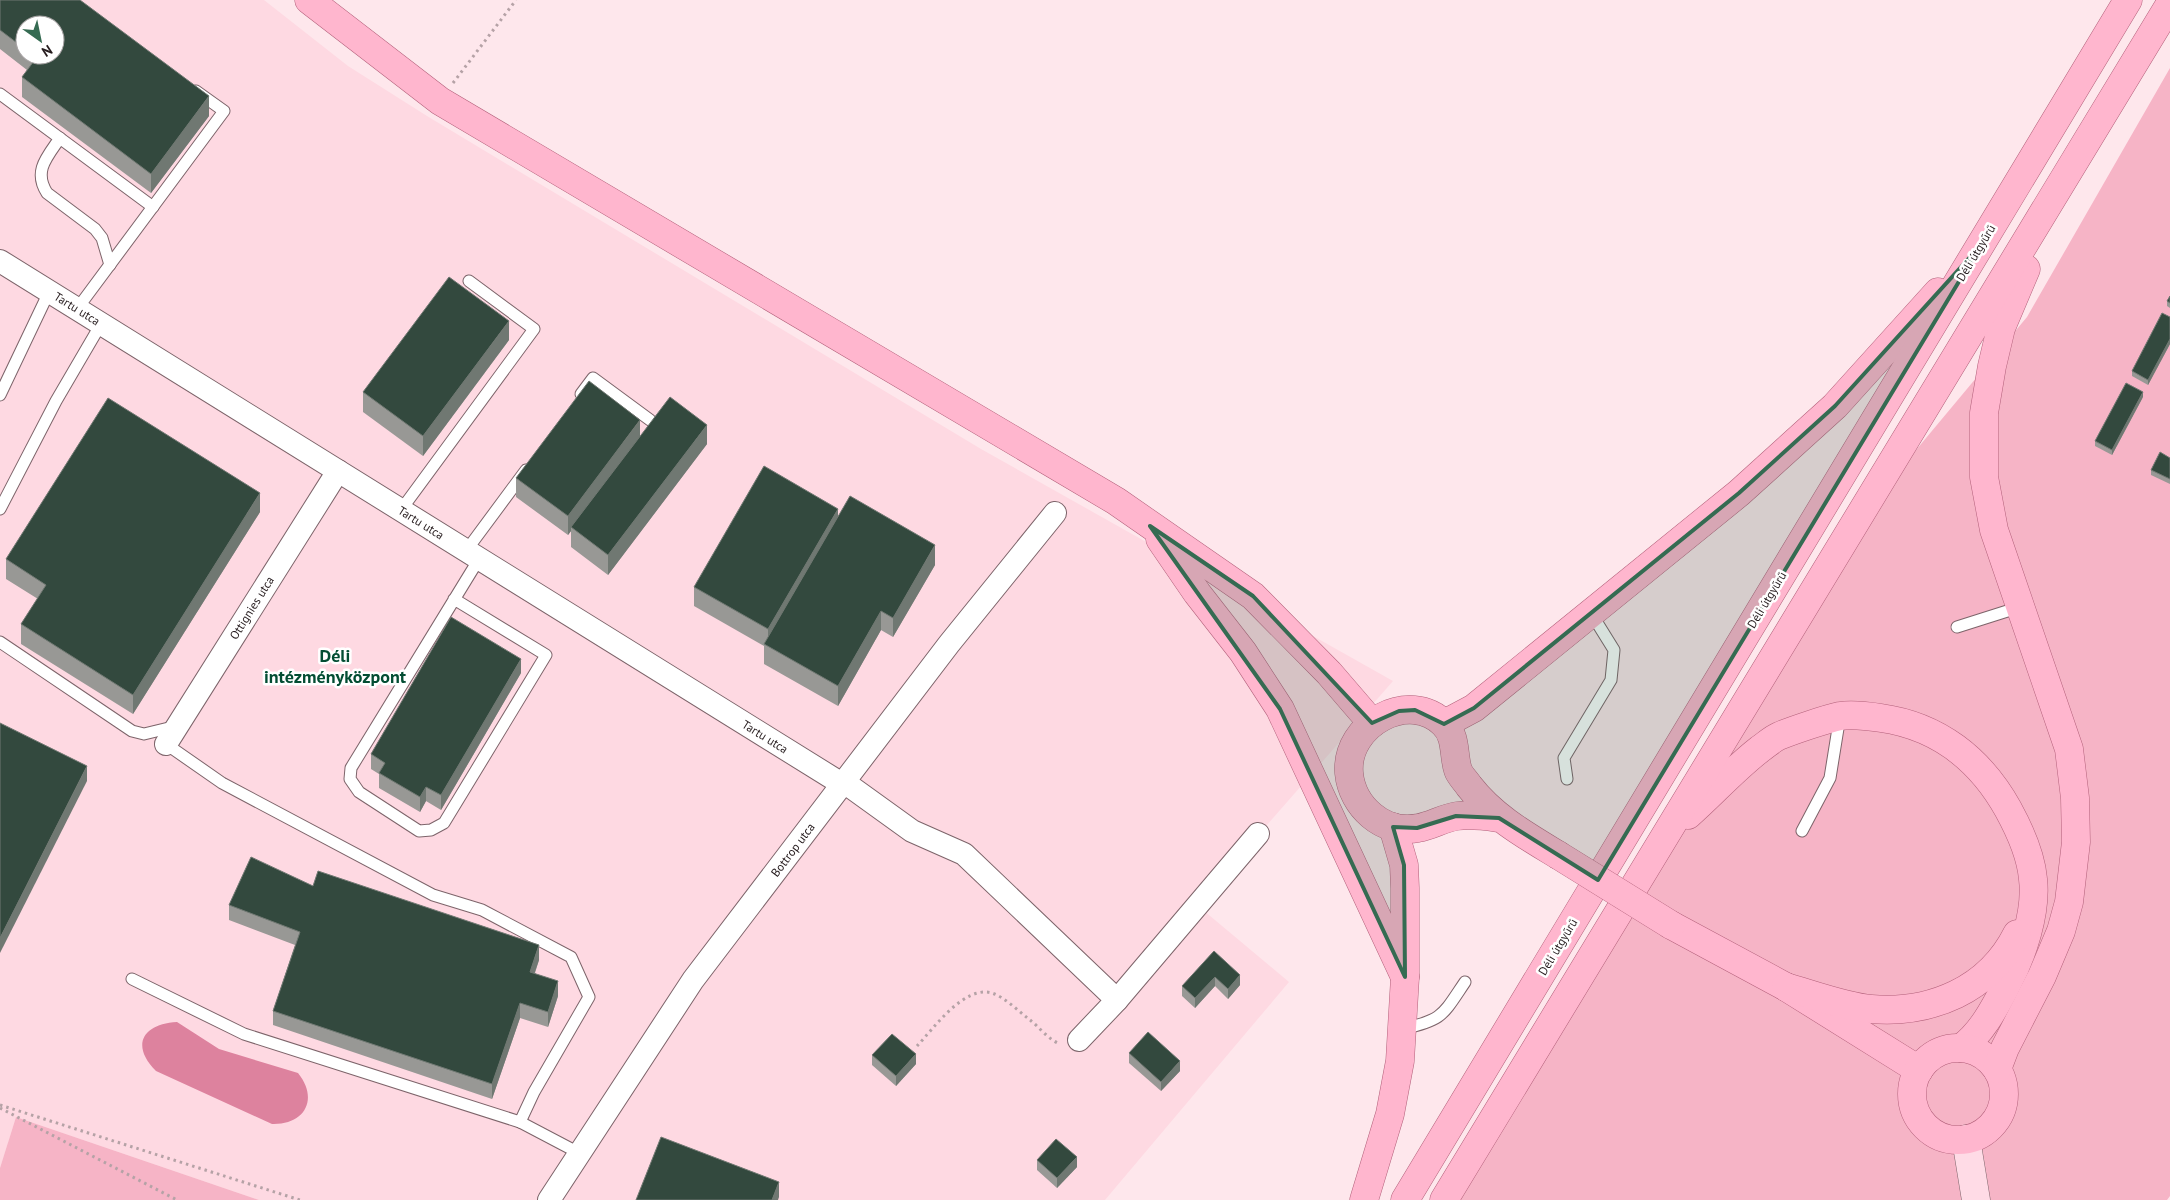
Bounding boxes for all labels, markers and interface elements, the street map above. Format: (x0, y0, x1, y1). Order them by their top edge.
north arrow (15, 15, 65, 65)
text: N (38, 41, 56, 61)
street label: Déli útgyűrű (1953, 222, 1998, 284)
street label: Tartu utca (52, 289, 103, 329)
street label: Tartu utca (396, 503, 447, 543)
street label: Déli útgyűrű (1744, 569, 1789, 631)
street label: Ottignies utca (226, 573, 277, 642)
district label: Déli intézményközpont (264, 644, 407, 688)
street label: Tartu utca (740, 717, 791, 757)
street label: Bottrop utca (767, 820, 818, 880)
street label: Déli útgyűrű (1535, 916, 1580, 978)

